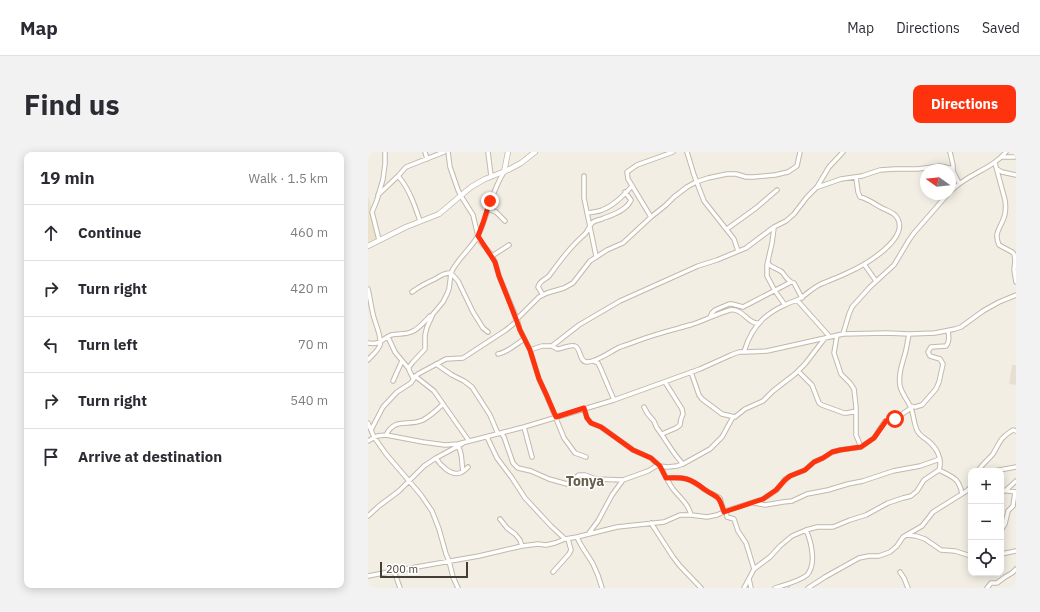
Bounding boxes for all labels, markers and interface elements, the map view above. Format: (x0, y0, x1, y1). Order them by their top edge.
text: Map (20, 16, 58, 40)
text: Map (847, 19, 874, 37)
text: Directions (896, 19, 960, 37)
text: Saved (982, 19, 1020, 37)
button: Directions (913, 85, 1016, 123)
text: Find us (24, 86, 120, 123)
north arrow (920, 164, 956, 200)
text: 19 min (40, 167, 95, 189)
text: Walk · 1.5 km (248, 170, 328, 187)
route end (481, 192, 499, 210)
icon: ahead (40, 222, 62, 244)
text: Continue (78, 223, 142, 242)
text: 460 m (290, 224, 328, 241)
icon: right (40, 278, 62, 300)
text: Turn right (78, 279, 147, 298)
text: 420 m (290, 280, 328, 297)
icon: left (40, 334, 62, 356)
text: Turn left (78, 335, 138, 354)
text: 70 m (298, 336, 328, 353)
icon: right (40, 390, 62, 412)
text: Turn right (78, 391, 147, 410)
text: 540 m (290, 392, 328, 409)
route start (886, 410, 904, 428)
icon: arrive (40, 446, 62, 468)
text: Arrive at destination (78, 447, 222, 466)
map controls (968, 468, 1004, 576)
button: + (968, 468, 1004, 504)
district label: Tonya (566, 472, 604, 490)
button: − (968, 504, 1004, 540)
button: locate (968, 540, 1004, 576)
scale bar (380, 560, 468, 579)
text: 200 m (386, 562, 418, 576)

